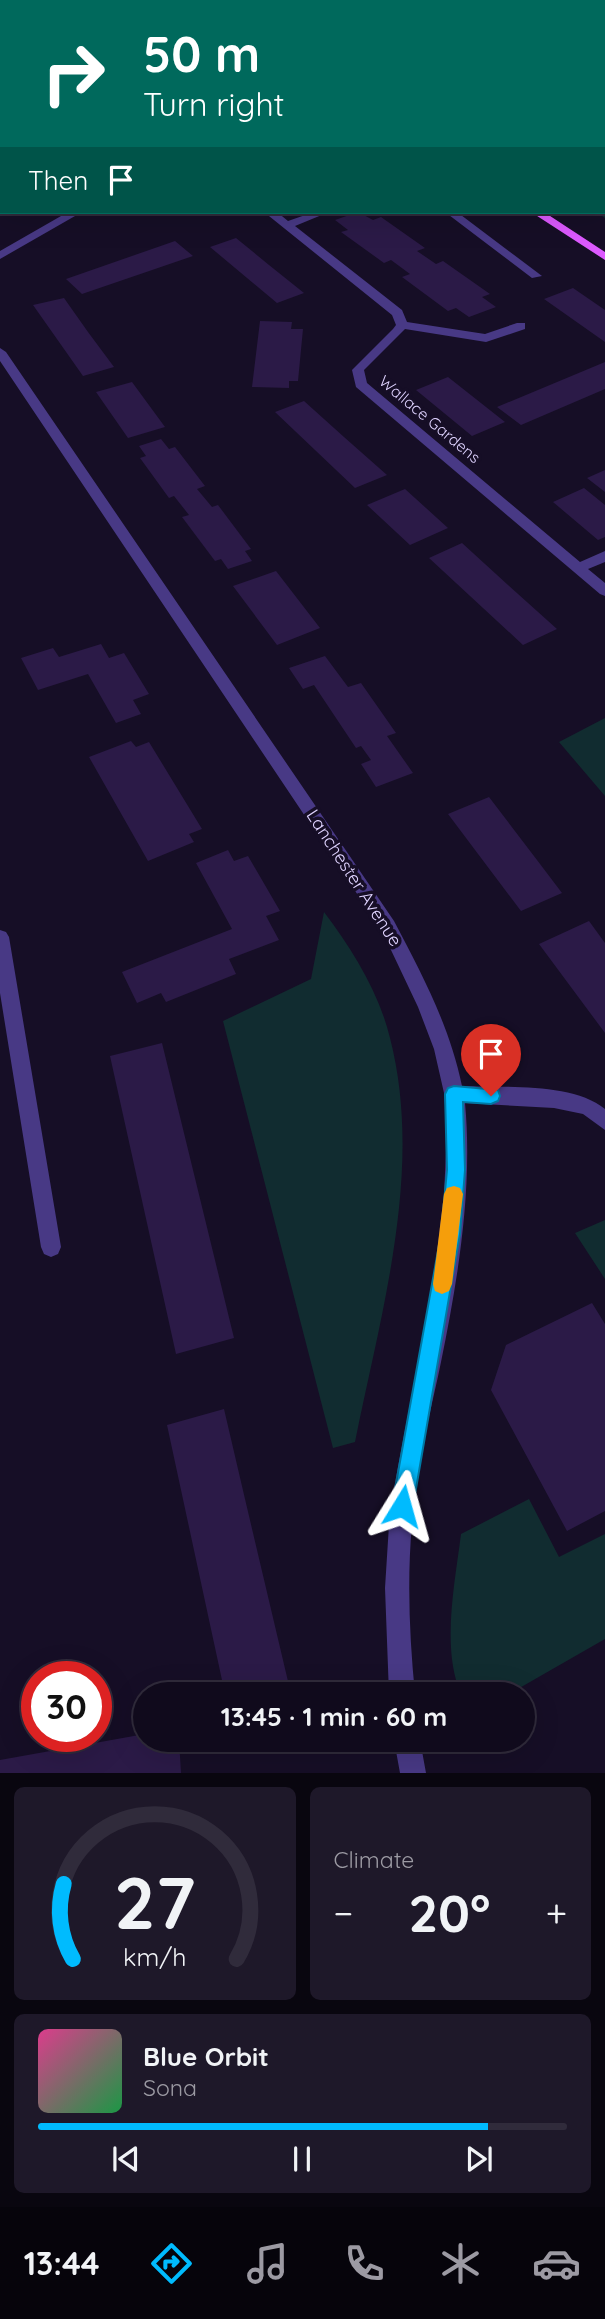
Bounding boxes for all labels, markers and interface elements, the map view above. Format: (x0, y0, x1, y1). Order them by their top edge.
text: 50 m (143, 23, 260, 84)
icon: right (28, 28, 119, 119)
text: Turn right (143, 84, 284, 124)
icon: arrive (102, 161, 140, 199)
text: Then (28, 164, 88, 197)
street label: Wallace Gardens (375, 371, 485, 467)
street label: Lanchester Avenue (302, 805, 407, 951)
pin (461, 1024, 521, 1096)
icon: arrive (472, 1035, 510, 1073)
position arrow (365, 1469, 439, 1543)
speed limit sign: 30 (21, 1661, 112, 1752)
text: 13:45 · 1 min · 60 m (221, 1700, 447, 1733)
text: Climate (334, 1845, 414, 1874)
text: 27 (114, 1857, 195, 1948)
text: 20° (408, 1880, 490, 1945)
text: − (334, 1889, 353, 1937)
text: + (546, 1889, 567, 1937)
text: km/h (123, 1941, 186, 1972)
text: Blue Orbit (143, 2040, 269, 2073)
text: Sona (143, 2073, 197, 2102)
icon: previous (107, 2140, 145, 2178)
icon: pause (283, 2140, 321, 2178)
icon: next (460, 2140, 498, 2178)
icon: directions (147, 2239, 196, 2288)
icon: music (243, 2239, 292, 2288)
icon: phone (340, 2239, 389, 2288)
icon: climate (436, 2239, 485, 2288)
icon: car (532, 2239, 581, 2288)
text: 13:44 (24, 2243, 100, 2283)

